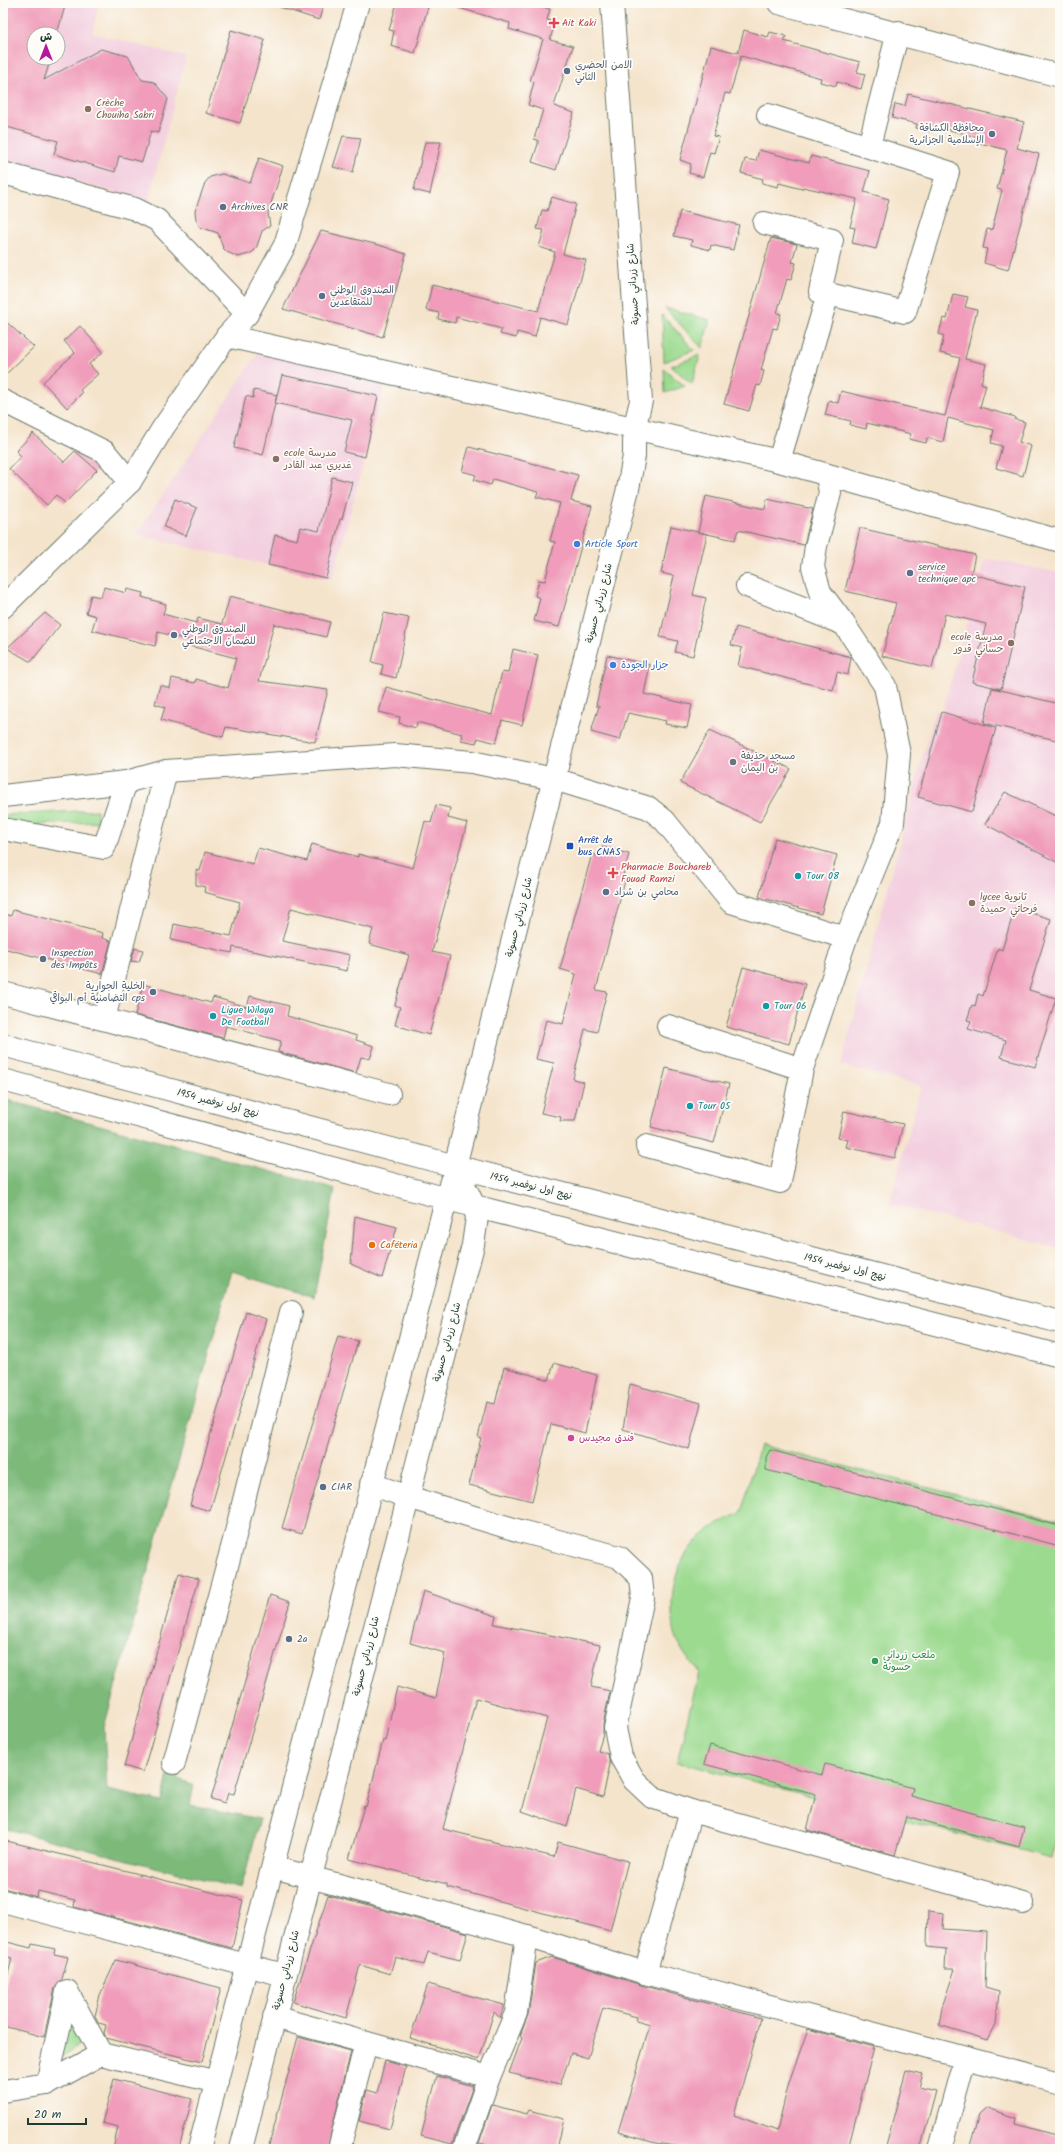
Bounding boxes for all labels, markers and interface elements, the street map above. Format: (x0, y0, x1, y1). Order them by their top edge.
place label: Ait Kaki (562, 15, 597, 31)
marker: Ait Kaki (549, 18, 559, 28)
north arrow (26, 26, 66, 66)
text: ش (40, 28, 52, 46)
place label: الامن الحضري الثاني (575, 57, 632, 86)
marker: الامن الحضري الثاني (562, 66, 572, 76)
place label: Crèche Chouiha Sabri (96, 95, 155, 123)
marker: Crèche Chouiha Sabri (83, 104, 93, 114)
place label: محافظة الكشافة الإسلامية الجزائرية (910, 120, 984, 148)
marker: محافظة الكشافة الإسلامية الجزائرية (987, 129, 997, 139)
place label: Archives CNR (231, 199, 288, 215)
marker: Archives CNR (218, 202, 228, 212)
street label: شارع زرداني حسونة (622, 242, 645, 325)
place label: الصندوق الوطني للمتقاعدين (330, 282, 394, 310)
marker: الصندوق الوطني للمتقاعدين (317, 291, 327, 301)
place label: ecole مدرسة غديري عبد القادر (283, 445, 352, 473)
marker: ecole مدرسة غديري عبد القادر (271, 454, 281, 464)
place label: Article Sport (585, 536, 638, 552)
marker: Article Sport (572, 539, 582, 549)
place label: service technique apc (918, 559, 976, 587)
street label: شارع زرداني حسونة (581, 561, 618, 645)
marker: service technique apc (905, 568, 915, 578)
place label: الصندوق الوطني للضمان الاجتماعي (182, 621, 256, 650)
place label: ecole مدرسة حساني قدور (951, 629, 1003, 658)
marker: الصندوق الوطني للضمان الاجتماعي (169, 630, 179, 640)
marker: ecole مدرسة حساني قدور (1006, 638, 1016, 648)
place label: جزار الجودة (621, 657, 669, 673)
marker: جزار الجودة (608, 660, 618, 670)
place label: مسجد حذيفة بن اليمان (741, 748, 795, 776)
marker: مسجد حذيفة بن اليمان (728, 757, 738, 767)
place label: Arrêt de bus CNAS (578, 832, 621, 860)
marker: Arrêt de bus CNAS (565, 841, 575, 851)
place label: Pharmacie Bouchareb Fouad Ramzi (621, 859, 712, 887)
marker: Pharmacie Bouchareb Fouad Ramzi (608, 868, 618, 878)
place label: Tour 08 (806, 868, 840, 884)
marker: Tour 08 (793, 871, 803, 881)
street label: شارع زرداني حسونة (501, 875, 538, 959)
place label: محامي بن شراد (614, 884, 679, 901)
marker: محامي بن شراد (601, 887, 611, 897)
place label: lycee ثانوية فرحاتي حميدة (980, 889, 1037, 918)
marker: lycee ثانوية فرحاتي حميدة (967, 898, 977, 908)
place label: Inspection des Impôts (51, 945, 98, 973)
marker: Inspection des Impôts (38, 954, 48, 964)
place label: الخلية الجوارية التضامنية أم البواقي cps (50, 978, 146, 1006)
marker: الخلية الجوارية التضامنية أم البواقي cps (148, 987, 158, 997)
place label: Tour 06 (774, 998, 807, 1014)
marker: Tour 06 (761, 1001, 771, 1011)
place label: Ligue Wilaya De Football (221, 1002, 274, 1030)
marker: Ligue Wilaya De Football (208, 1011, 218, 1021)
street label: نهج أول نوفمبر 1954 (175, 1084, 261, 1122)
place label: Tour 05 (698, 1098, 731, 1114)
marker: Tour 05 (685, 1101, 695, 1111)
street label: نهج أول نوفمبر 1954 (488, 1168, 574, 1204)
place label: Caféteria (380, 1237, 418, 1253)
marker: Caféteria (367, 1240, 377, 1250)
street label: نهج أول نوفمبر 1954 (802, 1249, 888, 1285)
street label: شارع زرداني حسونة (429, 1300, 466, 1384)
place label: فندق مجيدس (579, 1430, 634, 1446)
marker: فندق مجيدس (566, 1433, 576, 1443)
place label: CIAR (331, 1479, 352, 1495)
marker: CIAR (318, 1482, 328, 1492)
street label: شارع زرداني حسونة (348, 1614, 385, 1698)
place label: 2a (297, 1631, 308, 1647)
marker: 2a (284, 1634, 294, 1644)
place label: ملعب زرداني حسونة (883, 1647, 936, 1675)
marker: ملعب زرداني حسونة (870, 1656, 880, 1666)
street label: شارع زرداني حسونة (268, 1928, 305, 2012)
scale bar (28, 2100, 86, 2126)
text: 20 m (34, 2105, 62, 2124)

